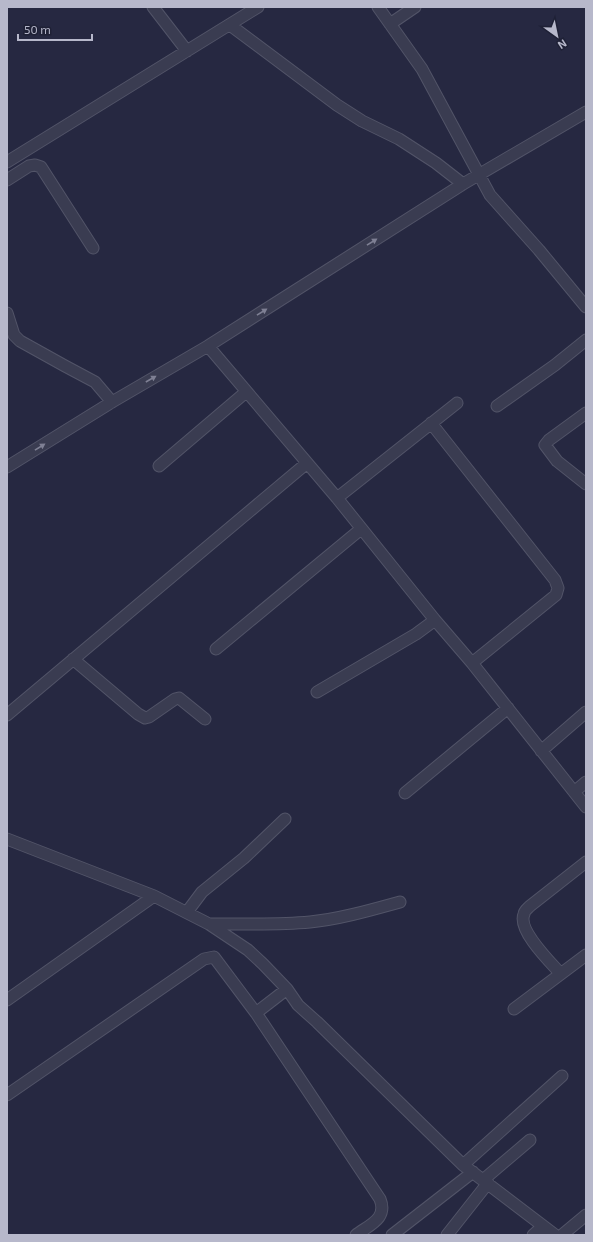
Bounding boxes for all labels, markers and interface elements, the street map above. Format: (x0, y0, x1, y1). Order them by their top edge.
scale bar (18, 16, 92, 42)
north arrow (537, 16, 577, 56)
text: 50 m (24, 22, 51, 36)
text: N (556, 37, 570, 52)
one-way arrow (367, 238, 377, 246)
one-way arrow (256, 308, 268, 315)
one-way arrow (145, 376, 157, 383)
one-way arrow (34, 443, 46, 450)

